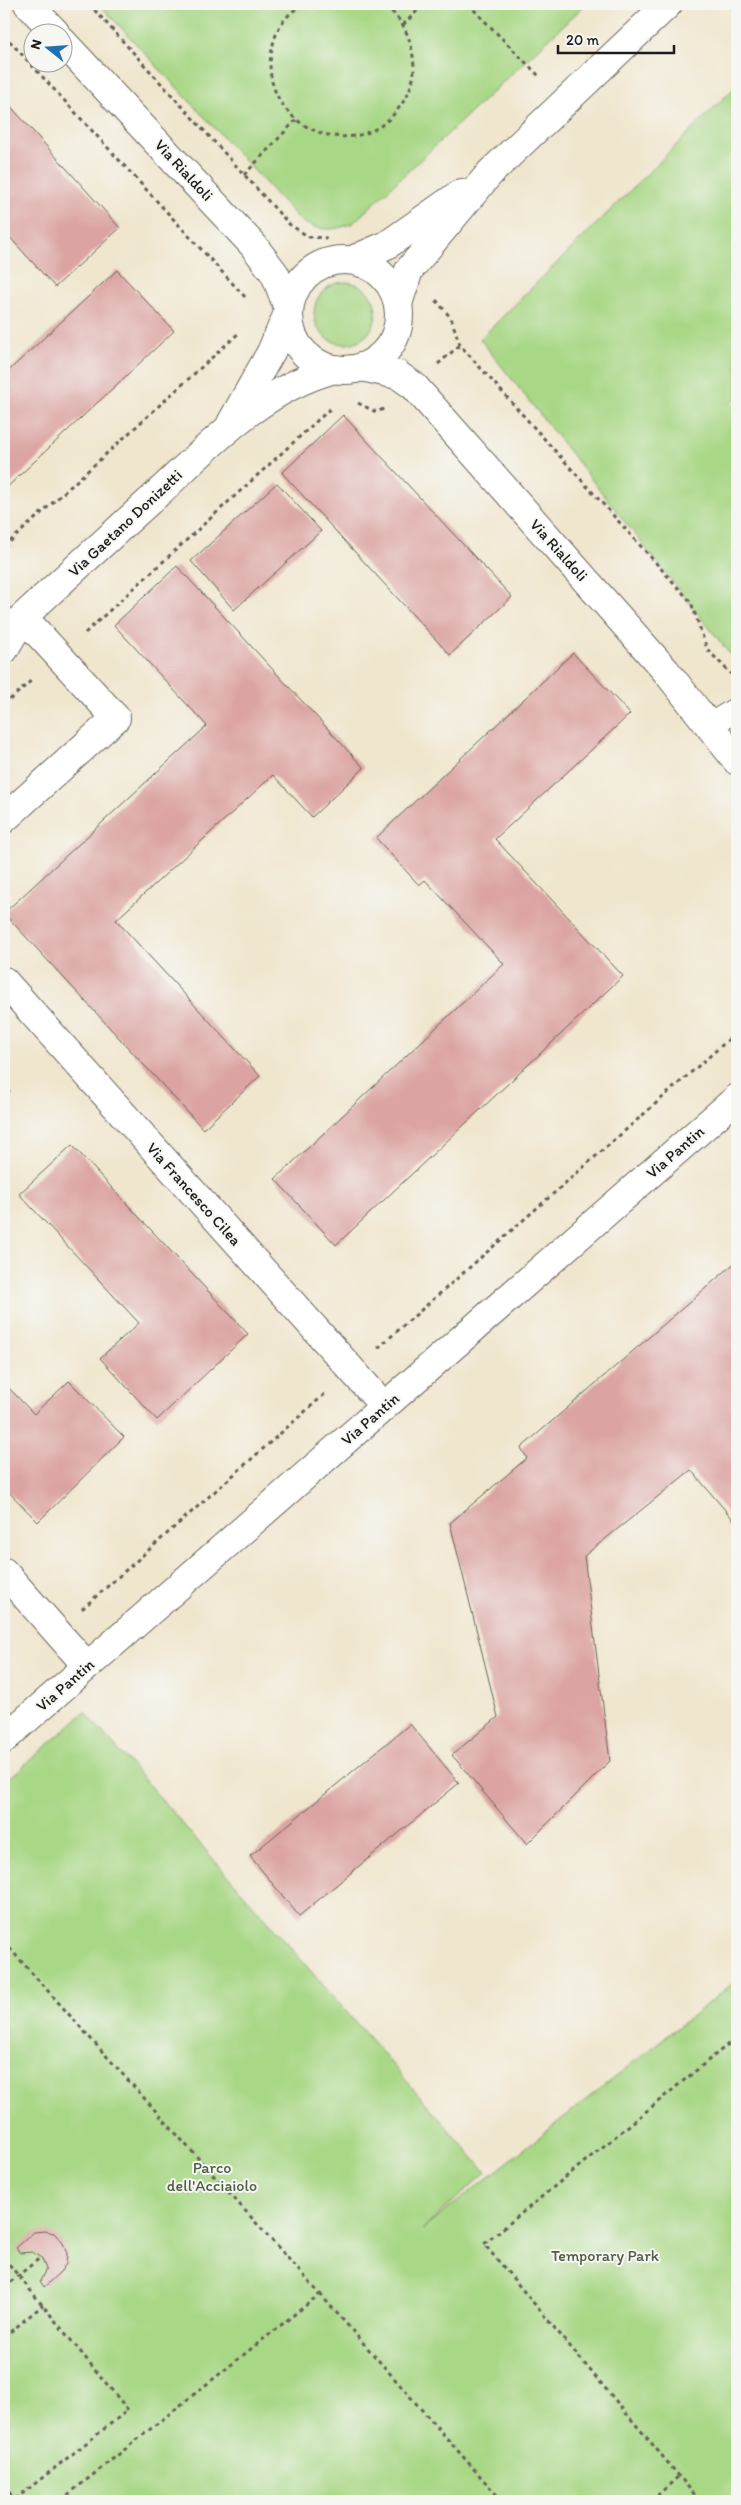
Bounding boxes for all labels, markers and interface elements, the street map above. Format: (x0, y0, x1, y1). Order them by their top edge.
north arrow (22, 22, 72, 72)
scale bar (558, 22, 675, 54)
text: 20 m (566, 31, 600, 49)
text: N (27, 37, 46, 51)
street label: Via Rialdoli (151, 135, 217, 205)
street label: Via Gaetano Donizetti (64, 465, 186, 581)
street label: Via Rialdoli (526, 515, 592, 585)
street label: Via Pantin (642, 1122, 708, 1182)
street label: Via Francesco Cilea (143, 1139, 245, 1250)
street label: Via Pantin (337, 1389, 403, 1449)
street label: Via Pantin (32, 1655, 98, 1715)
park label: Parco dell'Acciaiolo (167, 2158, 257, 2195)
park label: Temporary Park (551, 2246, 660, 2265)

